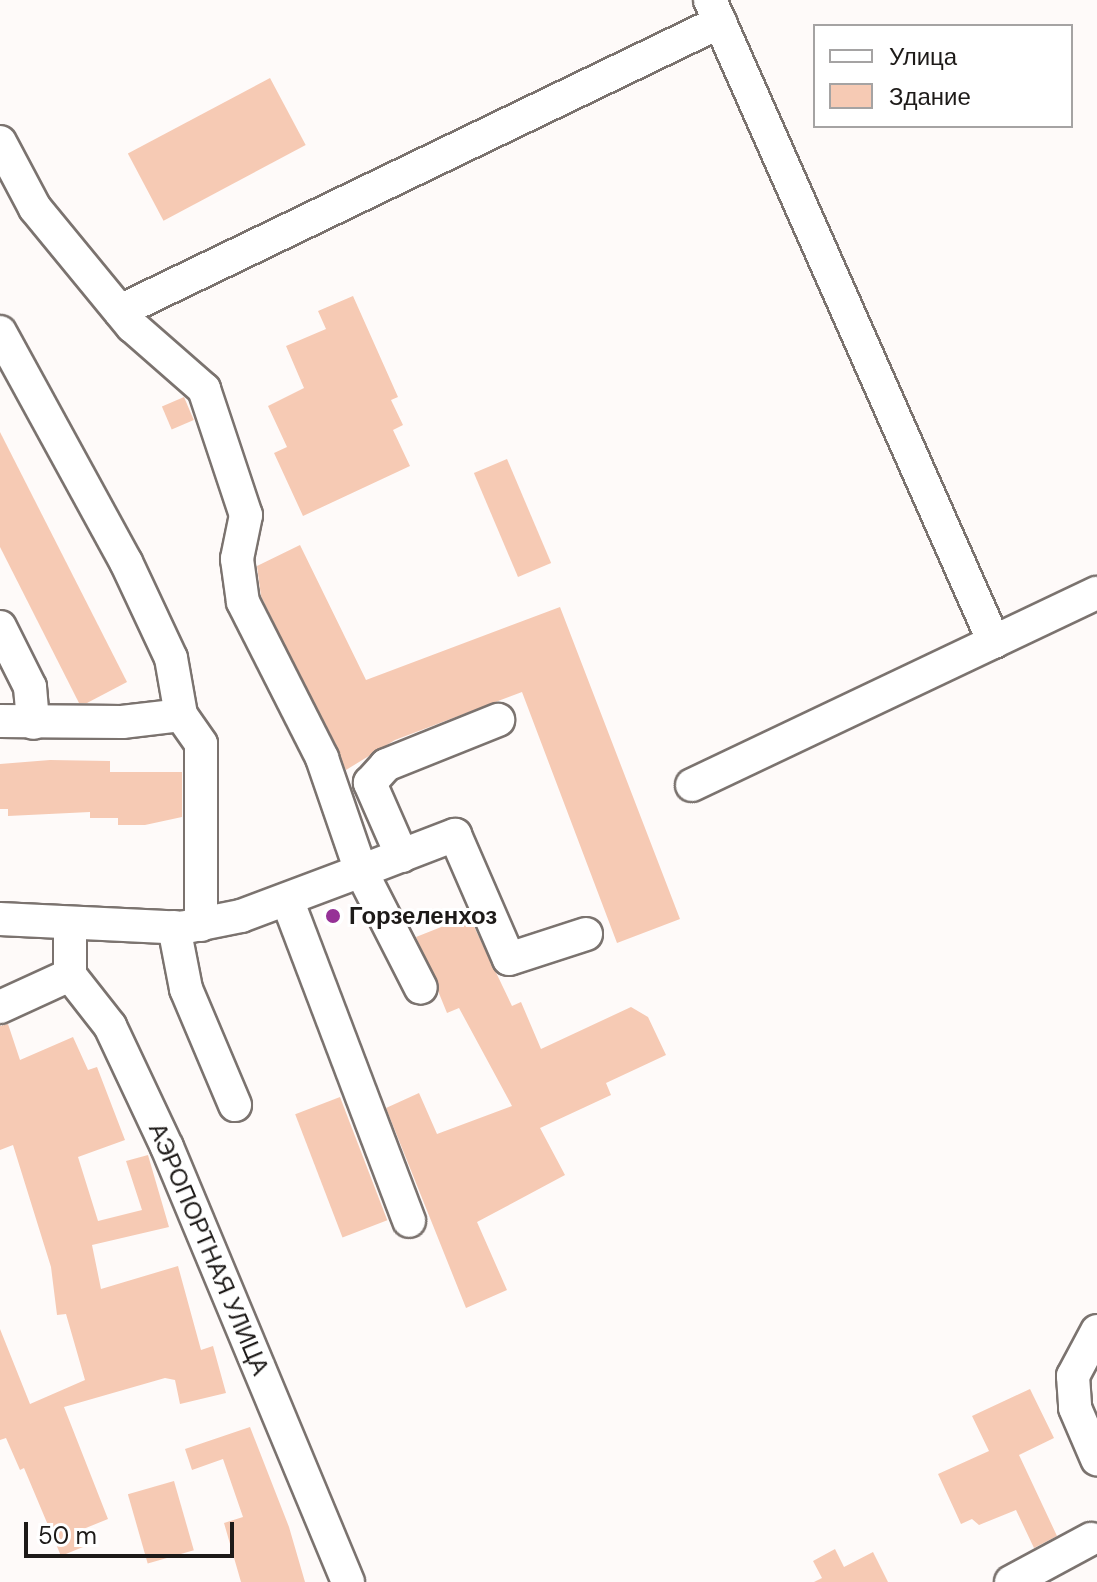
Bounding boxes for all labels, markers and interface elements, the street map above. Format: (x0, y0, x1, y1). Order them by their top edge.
legend (813, 24, 1073, 128)
text: Улица (889, 41, 957, 72)
text: Здание (889, 81, 971, 112)
place label: Горзеленхоз (349, 902, 497, 930)
marker: Горзеленхоз (324, 907, 342, 925)
street label: АЭРОПОРТНАЯ УЛИЦА (143, 1119, 275, 1379)
scale bar (28, 1506, 238, 1556)
text: 50 m (38, 1520, 97, 1551)

